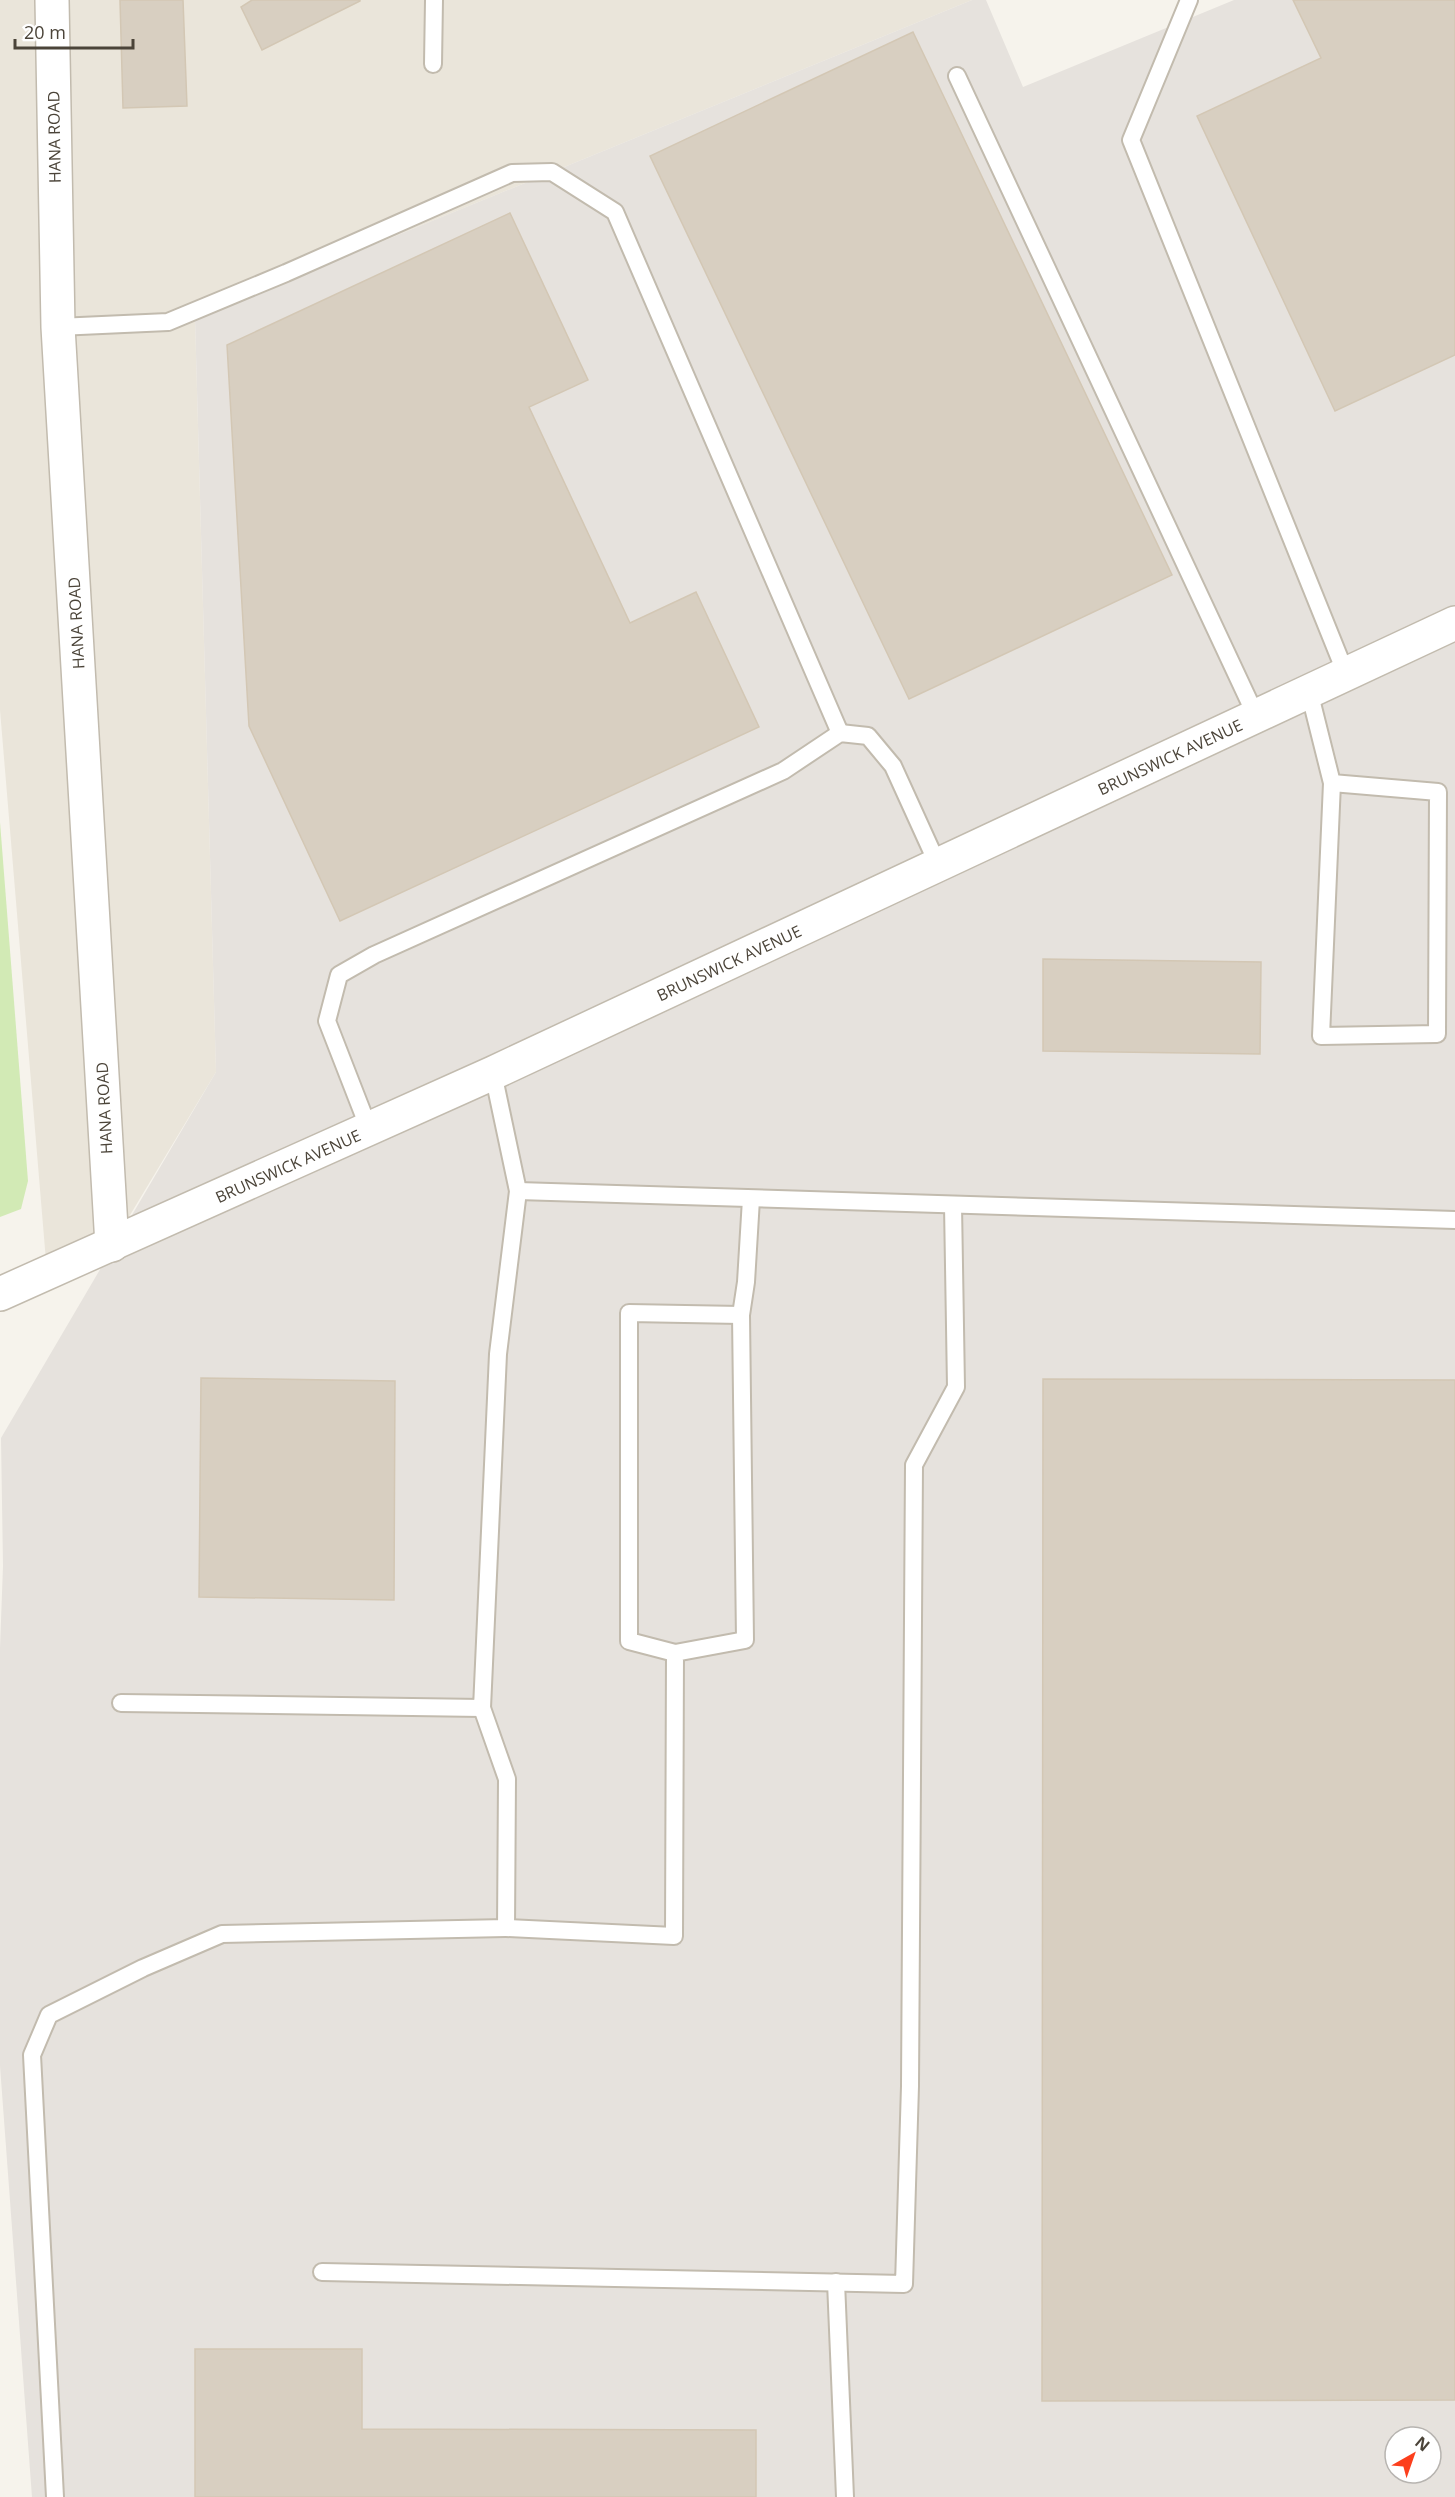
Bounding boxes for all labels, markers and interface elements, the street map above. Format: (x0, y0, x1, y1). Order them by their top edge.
scale bar (15, 12, 134, 50)
text: 20 m (24, 20, 66, 44)
street label: HANA ROAD (42, 91, 66, 183)
street label: HANA ROAD (63, 576, 89, 670)
street label: BRUNSWICK AVENUE (1094, 714, 1246, 800)
street label: BRUNSWICK AVENUE (653, 920, 805, 1006)
street label: HANA ROAD (91, 1061, 117, 1155)
street label: BRUNSWICK AVENUE (212, 1124, 364, 1208)
north arrow (1383, 2425, 1443, 2485)
text: N (1411, 2431, 1435, 2456)

